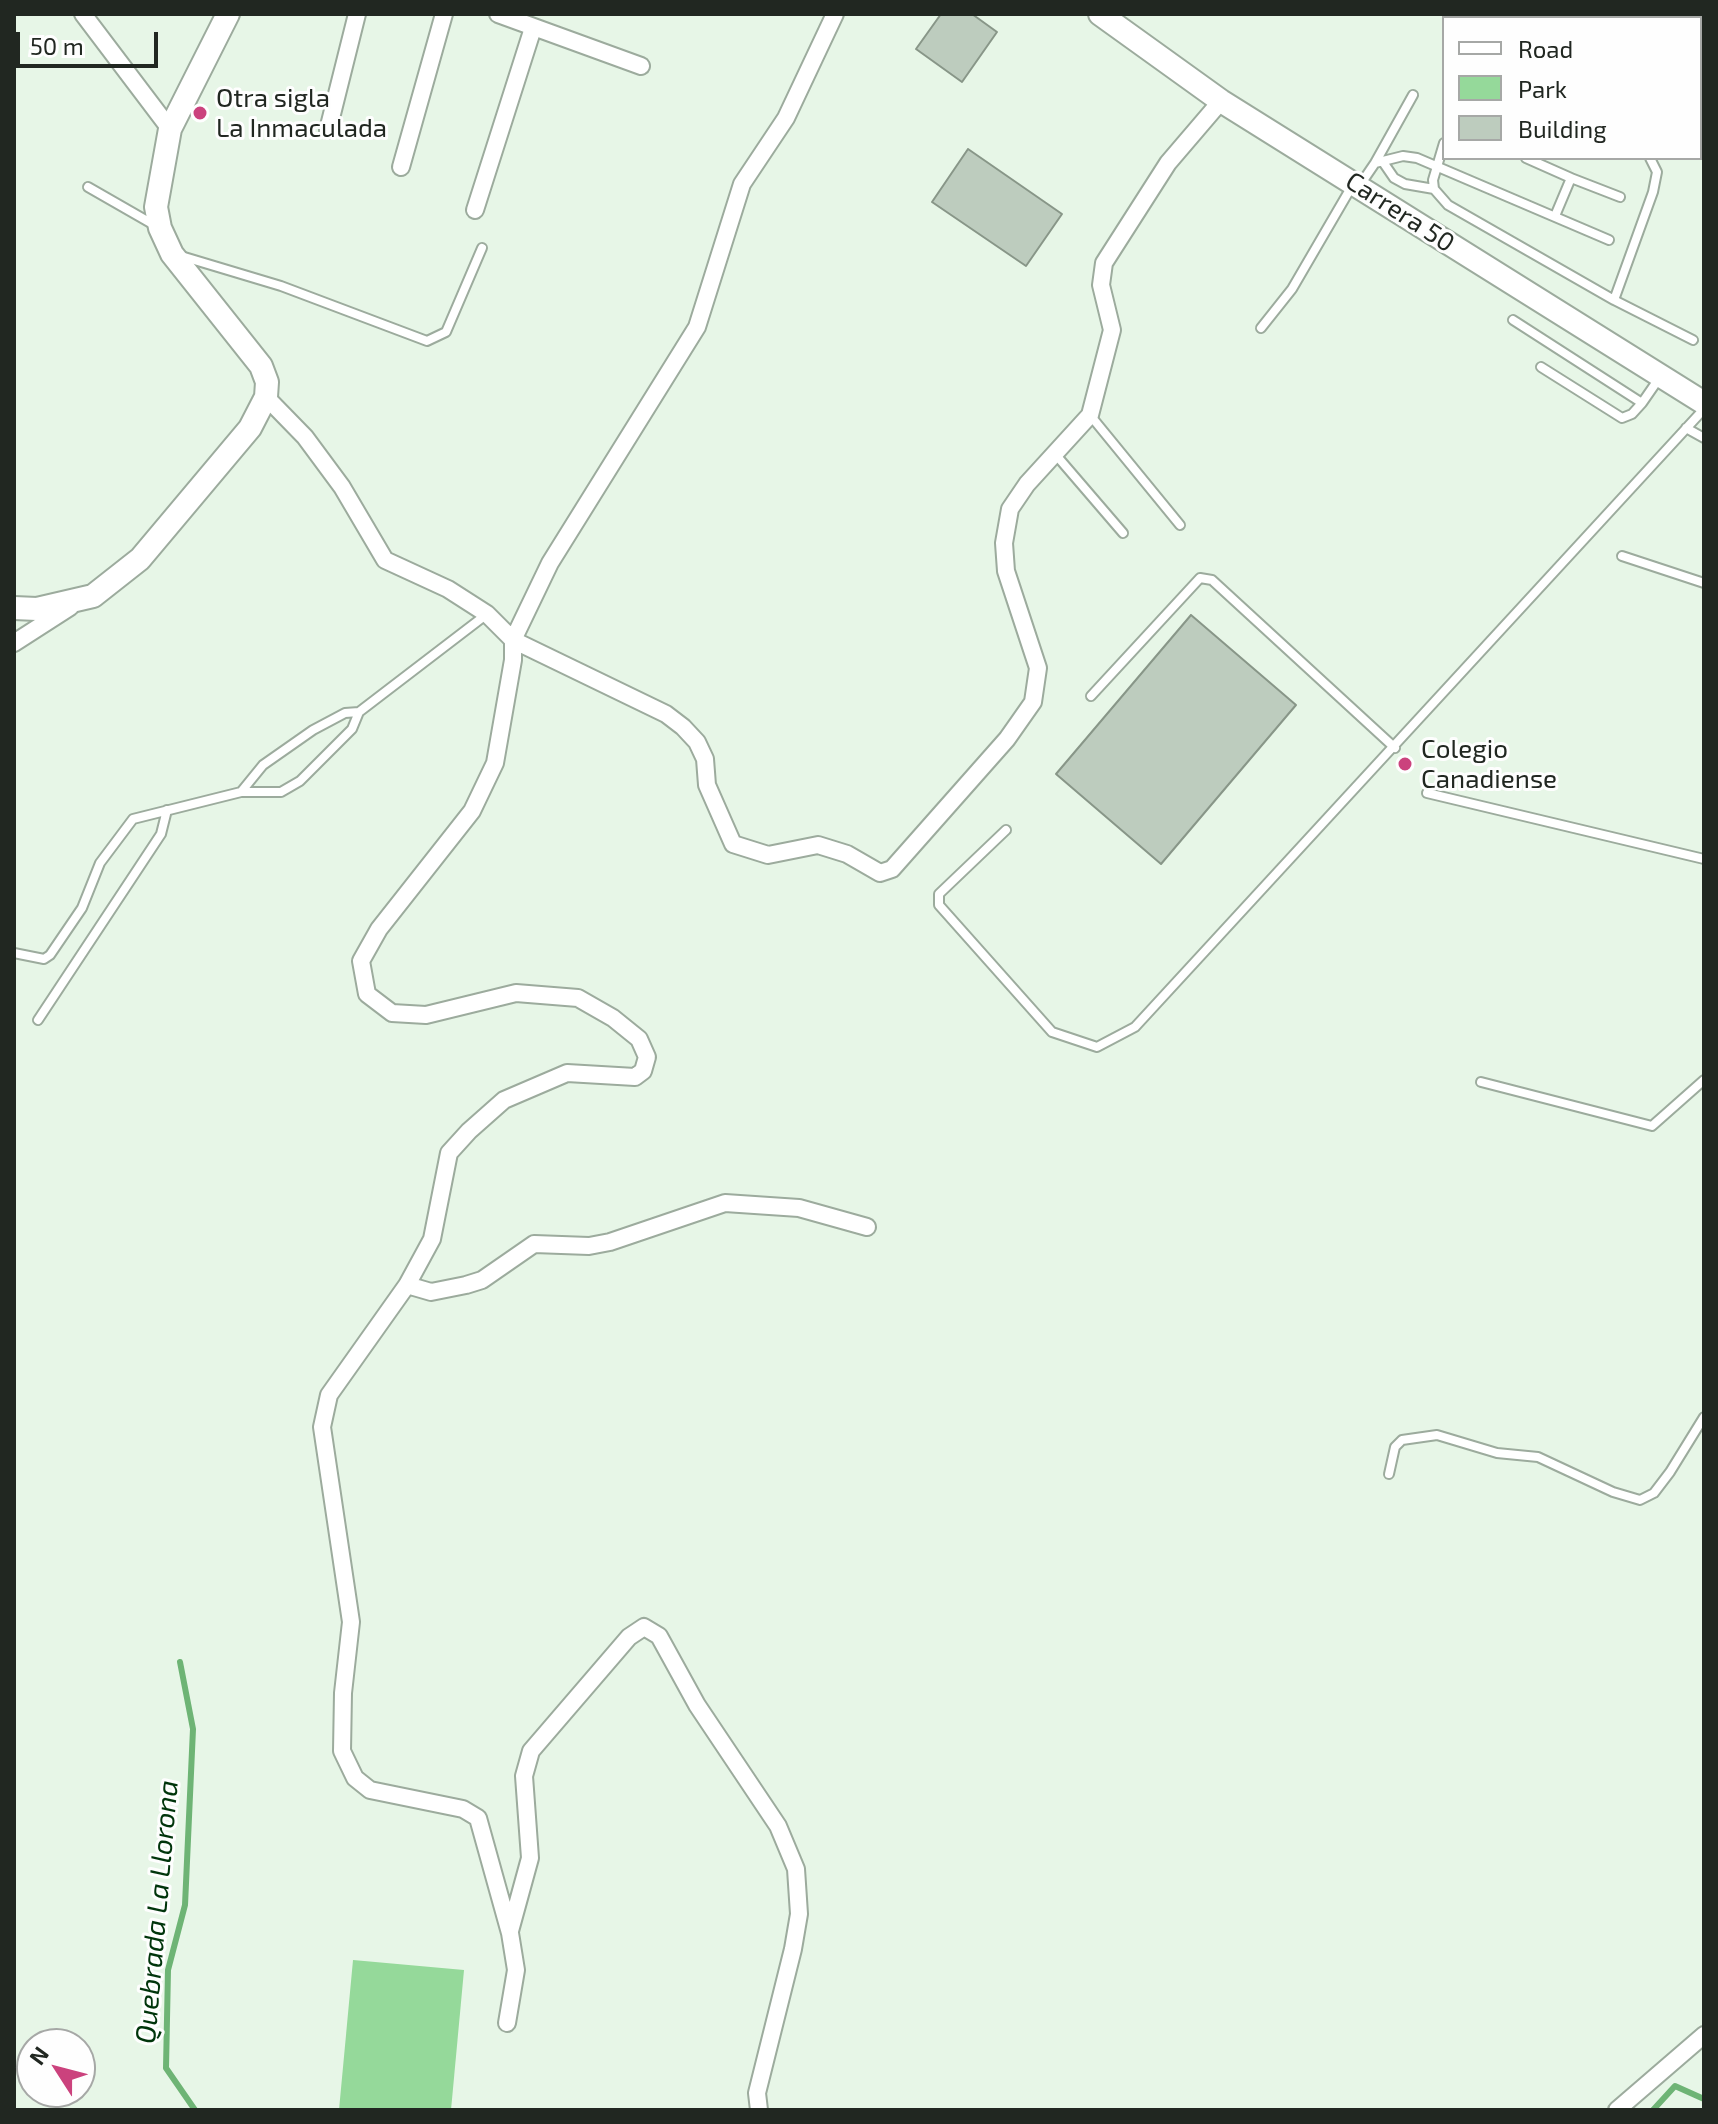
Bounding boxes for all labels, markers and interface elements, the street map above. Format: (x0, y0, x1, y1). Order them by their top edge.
scale bar (20, 16, 162, 66)
legend (1442, 16, 1702, 160)
text: 50 m (30, 31, 84, 60)
text: Road (1518, 34, 1573, 63)
text: Park (1518, 74, 1567, 103)
place label: Otra sigla La Inmaculada (216, 82, 387, 144)
marker: Otra sigla La Inmaculada (191, 104, 209, 122)
text: Building (1518, 114, 1607, 143)
street label: Carrera 50 (1340, 165, 1460, 259)
place label: Colegio Canadiense (1421, 733, 1557, 794)
marker: Colegio Canadiense (1396, 755, 1414, 773)
water label: Quebrada La Llorona (129, 1779, 185, 2045)
north arrow (16, 2028, 96, 2108)
text: N (23, 2041, 53, 2069)

